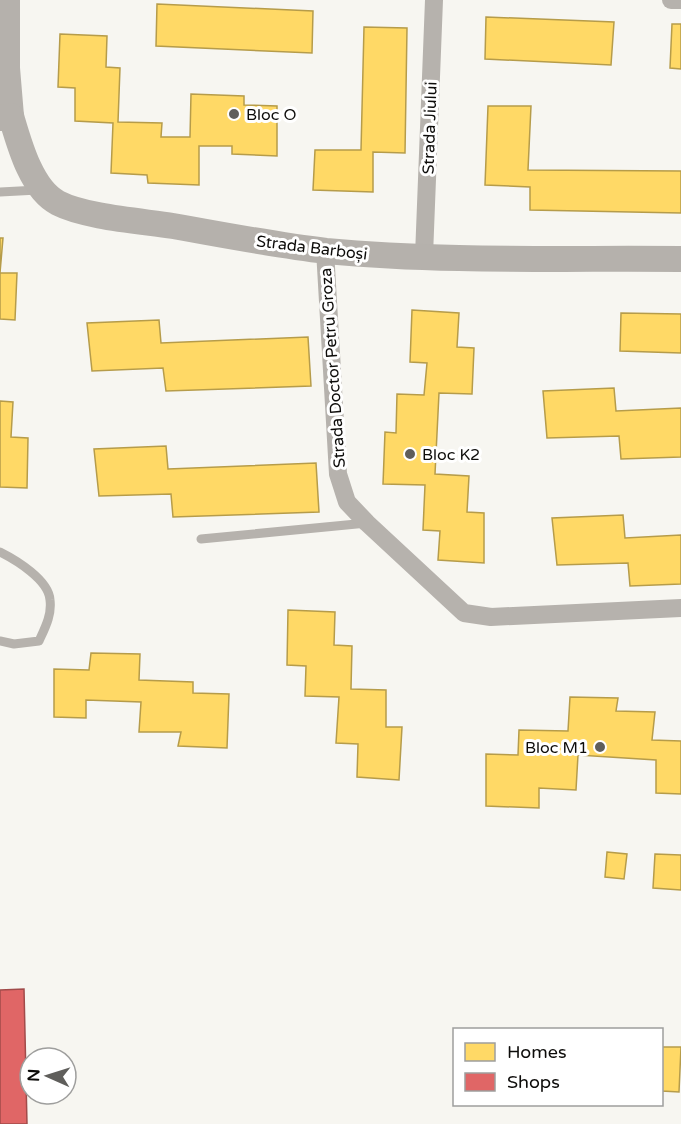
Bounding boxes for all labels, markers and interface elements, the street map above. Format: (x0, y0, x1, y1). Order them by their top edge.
street label: Strada Jiului (418, 81, 442, 175)
place label: Bloc O (246, 105, 296, 125)
marker: Bloc O (227, 107, 241, 121)
street label: Strada Barboși (255, 231, 369, 265)
street label: Strada Doctor Petru Groza (316, 267, 350, 469)
place label: Bloc K2 (422, 445, 480, 465)
marker: Bloc K2 (403, 447, 417, 461)
place label: Bloc M1 (525, 738, 588, 758)
marker: Bloc M1 (593, 740, 607, 754)
legend (453, 1028, 663, 1106)
text: Homes (507, 1041, 567, 1063)
north arrow (18, 1046, 78, 1106)
text: N (24, 1068, 44, 1082)
text: Shops (507, 1071, 560, 1093)

